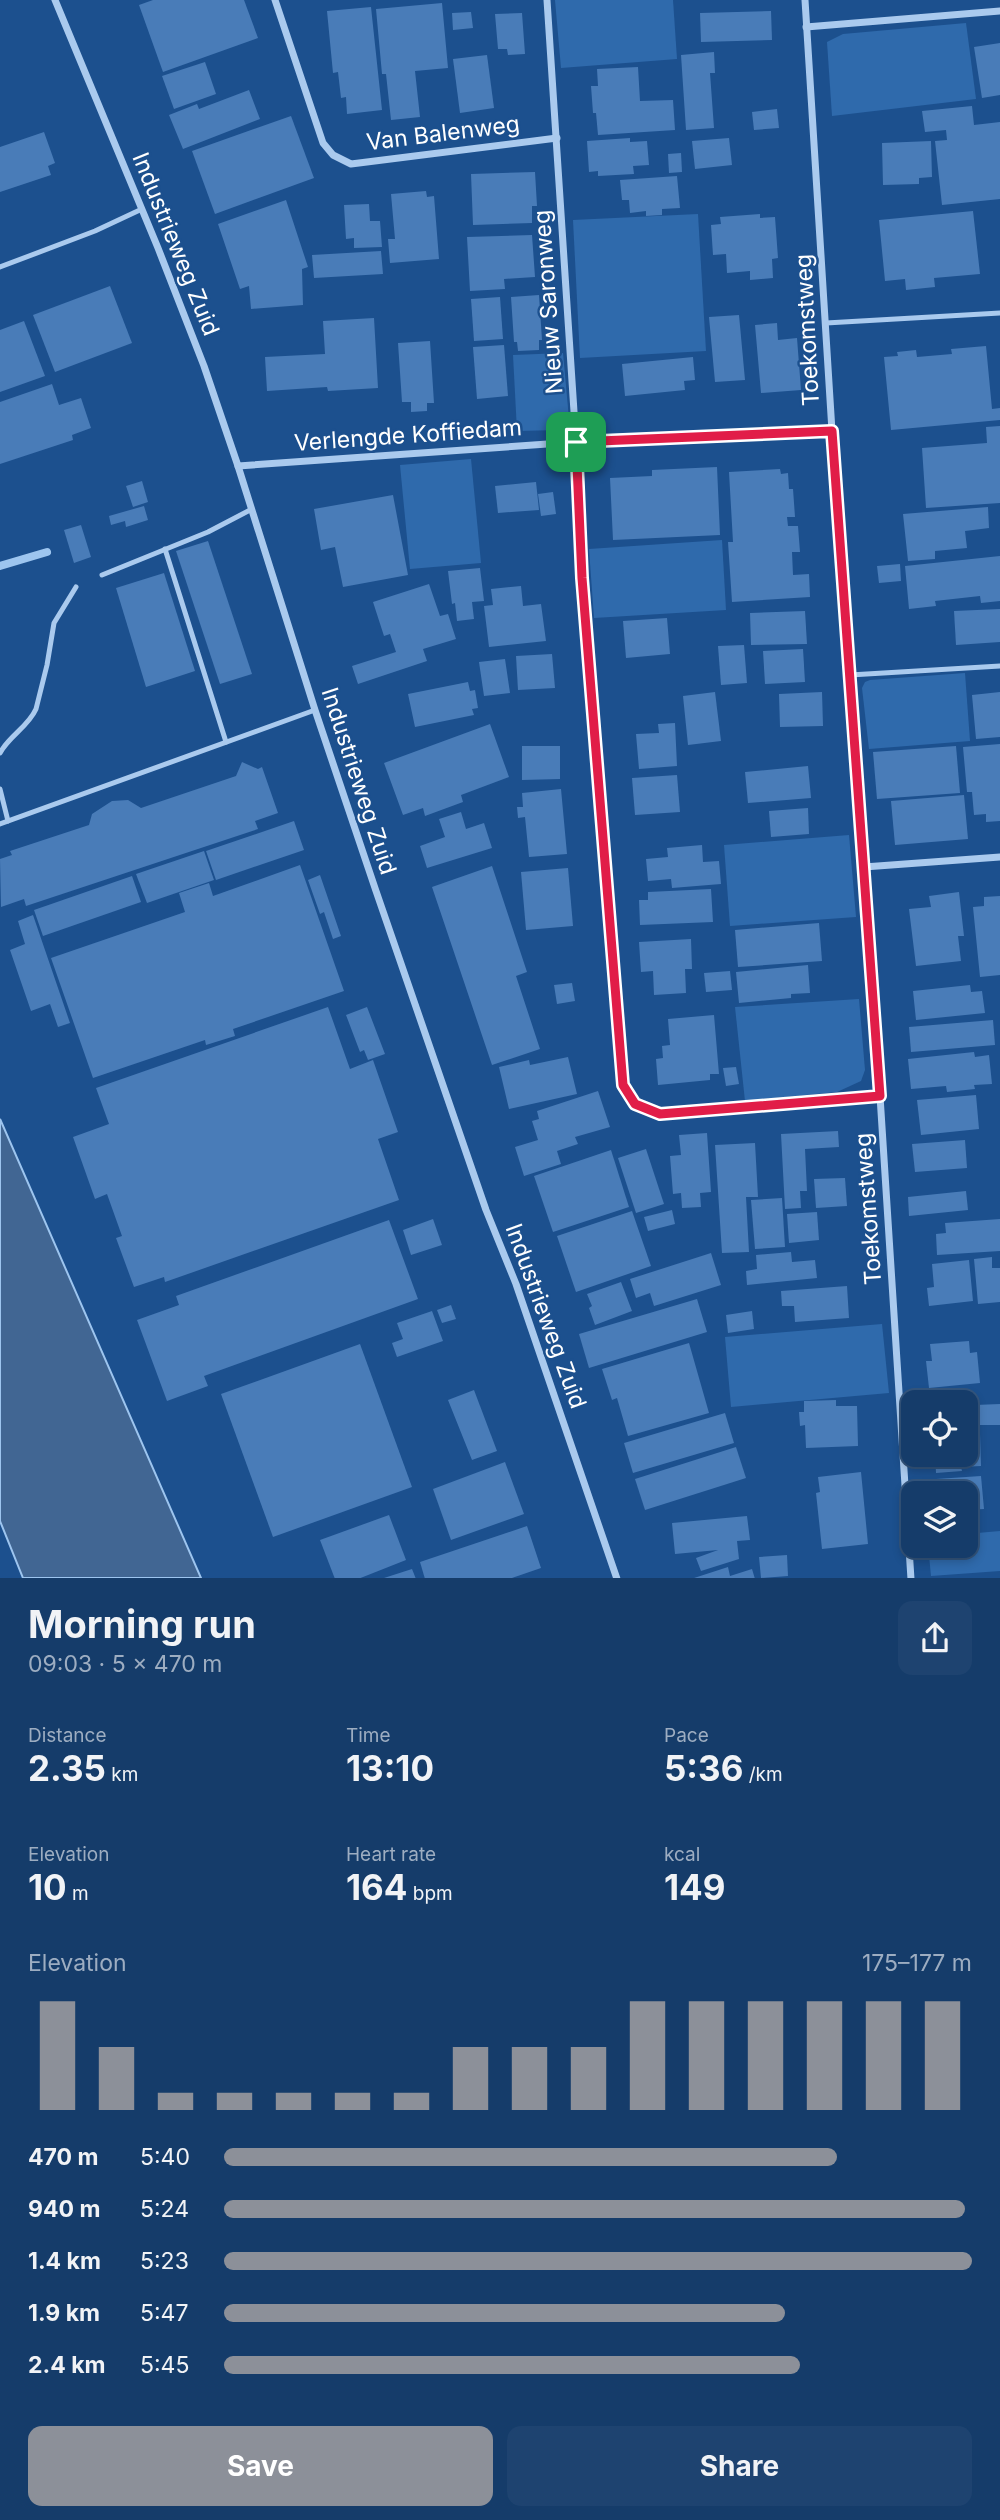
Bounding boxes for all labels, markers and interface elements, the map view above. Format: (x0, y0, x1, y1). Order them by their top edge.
street label: Van Balenweg (365, 110, 521, 156)
street label: Industrieweg Zuid (127, 148, 225, 340)
street label: Nieuw Saronweg (528, 209, 568, 395)
street label: Toekomstweg (789, 253, 825, 407)
pin (546, 412, 606, 472)
street label: Verlengde Koffiedam (293, 413, 523, 457)
icon: arrive (557, 423, 595, 461)
street label: Industrieweg Zuid (316, 684, 402, 878)
street label: Toekomstweg (849, 1132, 887, 1286)
street label: Industrieweg Zuid (500, 1220, 592, 1412)
map controls (901, 1390, 978, 1558)
button: locate (901, 1390, 978, 1467)
button: layers (901, 1481, 978, 1558)
text: Morning run (28, 1601, 256, 1647)
button: share (898, 1601, 972, 1675)
text: 09:03 · 5 × 470 m (28, 1650, 222, 1678)
text: Distance (28, 1724, 106, 1747)
text: Time (346, 1724, 391, 1747)
text: Pace (664, 1724, 709, 1747)
text: 2.35 (28, 1747, 106, 1789)
text: 13:10 (346, 1747, 434, 1789)
text: 5:36 (664, 1747, 743, 1789)
text: km (106, 1763, 138, 1786)
text: /km (743, 1763, 783, 1786)
text: Elevation (28, 1843, 109, 1866)
text: Heart rate (346, 1843, 436, 1866)
text: kcal (664, 1843, 700, 1866)
text: 10 (28, 1866, 67, 1908)
text: 164 (346, 1866, 408, 1908)
text: 149 (664, 1866, 726, 1908)
text: m (67, 1882, 89, 1905)
text: bpm (408, 1882, 453, 1905)
text: Elevation (28, 1949, 127, 1977)
text: 175–177 m (862, 1949, 972, 1977)
text: 470 m (28, 2143, 99, 2171)
text: 5:40 (140, 2143, 190, 2171)
text: 940 m (28, 2195, 100, 2223)
text: 5:24 (140, 2195, 189, 2223)
text: 1.4 km (28, 2247, 101, 2275)
text: 5:23 (140, 2247, 189, 2275)
text: 1.9 km (28, 2299, 100, 2327)
text: 5:47 (140, 2299, 188, 2327)
text: 2.4 km (28, 2351, 106, 2379)
text: 5:45 (140, 2351, 189, 2379)
button: Save (28, 2426, 493, 2506)
button: Share (507, 2426, 972, 2506)

